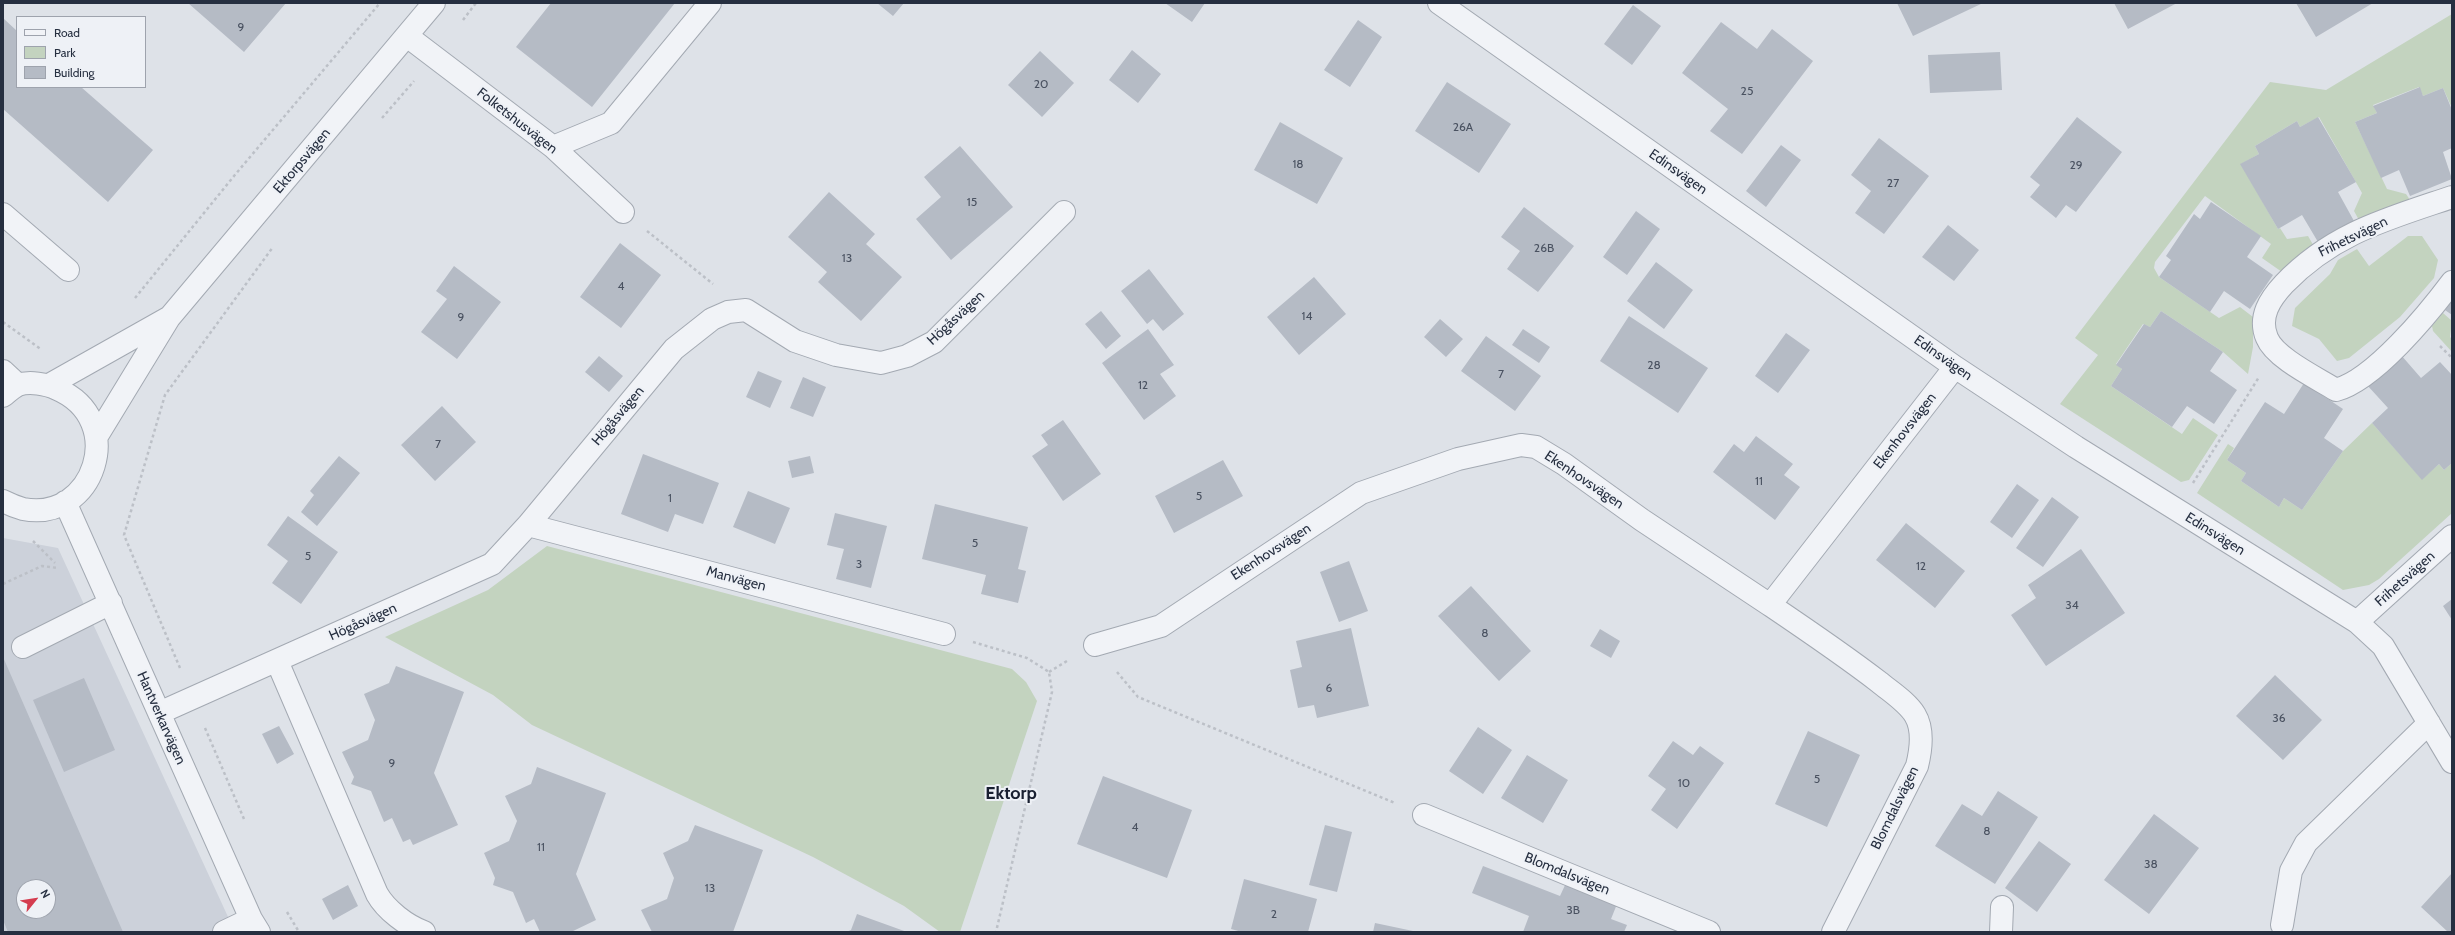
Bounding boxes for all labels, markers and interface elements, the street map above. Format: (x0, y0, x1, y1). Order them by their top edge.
legend (16, 16, 146, 88)
house number: 9 (238, 20, 244, 34)
text: Road (54, 25, 80, 40)
text: Park (54, 45, 76, 60)
text: Building (54, 65, 95, 80)
house number: 20 (1034, 77, 1048, 91)
street label: Folketshusvägen (473, 84, 561, 158)
house number: 25 (1741, 84, 1753, 98)
house number: 26A (1453, 120, 1473, 134)
street label: Ektorpsvägen (270, 125, 334, 197)
street label: Edinsvägen (1646, 146, 1710, 198)
house number: 18 (1292, 157, 1304, 171)
house number: 29 (2069, 158, 2083, 172)
house number: 27 (1887, 176, 1899, 190)
house number: 15 (967, 195, 977, 209)
street label: Frihetsvägen (2316, 213, 2390, 261)
house number: 26B (1534, 241, 1554, 255)
house number: 13 (842, 251, 852, 265)
house number: 4 (618, 279, 624, 293)
street label: Högåsvägen (924, 287, 988, 349)
house number: 14 (1302, 309, 1312, 323)
house number: 9 (458, 310, 464, 324)
street label: Edinsvägen (1911, 332, 1975, 384)
house number: 28 (1647, 358, 1661, 372)
house number: 7 (1498, 367, 1504, 381)
house number: 12 (1138, 378, 1148, 392)
street label: Högåsvägen (588, 383, 648, 449)
street label: Ekenhovsvägen (1870, 390, 1940, 472)
house number: 7 (435, 437, 441, 451)
street label: Ekenhovsvägen (1541, 447, 1627, 513)
house number: 11 (1755, 474, 1763, 488)
house number: 5 (1196, 489, 1202, 503)
house number: 1 (668, 491, 672, 505)
street label: Edinsvägen (2182, 509, 2248, 559)
street label: Ekenhovsvägen (1228, 520, 1314, 584)
house number: 5 (972, 536, 978, 550)
street label: Frihetsvägen (2372, 548, 2438, 610)
house number: 5 (305, 549, 311, 563)
house number: 3 (856, 557, 862, 571)
house number: 12 (1916, 559, 1926, 573)
street label: Manvägen (704, 563, 768, 595)
house number: 34 (2065, 598, 2079, 612)
street label: Högåsvägen (327, 600, 399, 644)
house number: 8 (1481, 626, 1489, 640)
street label: Hantverkarvägen (133, 669, 189, 767)
house number: 6 (1326, 681, 1332, 695)
house number: 36 (2272, 711, 2286, 725)
house number: 9 (389, 756, 395, 770)
street label: Blomdalsvägen (1868, 764, 1922, 852)
house number: 5 (1814, 772, 1820, 786)
house number: 10 (1678, 776, 1690, 790)
district label: Ektorp (985, 783, 1037, 805)
house number: 4 (1132, 820, 1138, 834)
house number: 8 (1983, 824, 1991, 838)
house number: 11 (537, 840, 545, 854)
street label: Blomdalsvägen (1522, 849, 1612, 899)
house number: 38 (2144, 857, 2158, 871)
north arrow (16, 879, 56, 919)
house number: 13 (705, 881, 715, 895)
text: N (38, 887, 54, 900)
house number: 3B (1566, 903, 1580, 917)
house number: 2 (1271, 907, 1277, 921)

